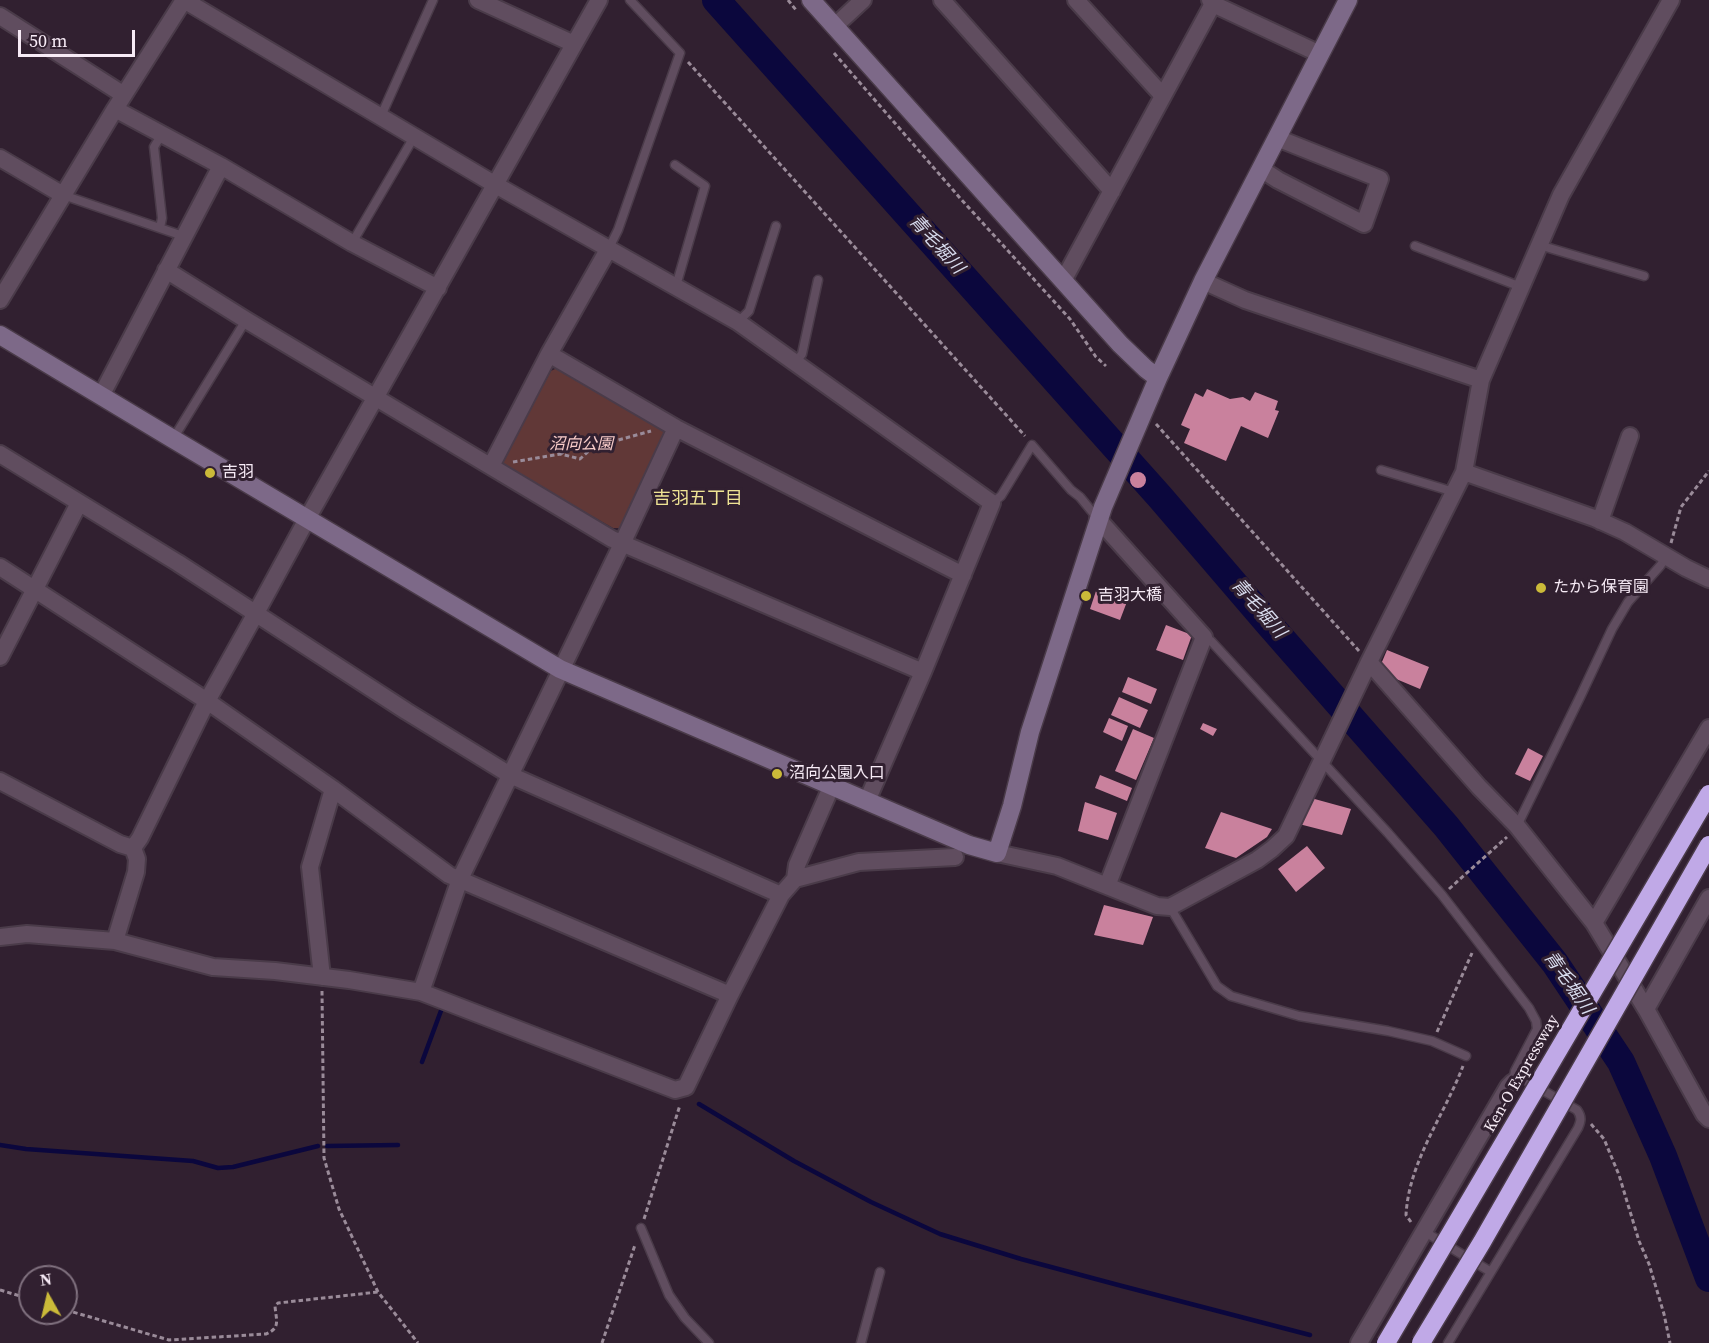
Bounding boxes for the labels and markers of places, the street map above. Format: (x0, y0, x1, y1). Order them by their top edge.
place label: 吉羽 (222, 463, 254, 483)
marker: 吉羽 (203, 466, 217, 480)
place label: たから保育園 (1553, 578, 1649, 598)
marker: たから保育園 (1534, 581, 1548, 595)
place label: 吉羽大橋 (1098, 586, 1162, 606)
marker: 吉羽大橋 (1079, 589, 1093, 603)
place label: 沼向公園入口 (789, 764, 885, 784)
marker: 沼向公園入口 (770, 767, 784, 781)

